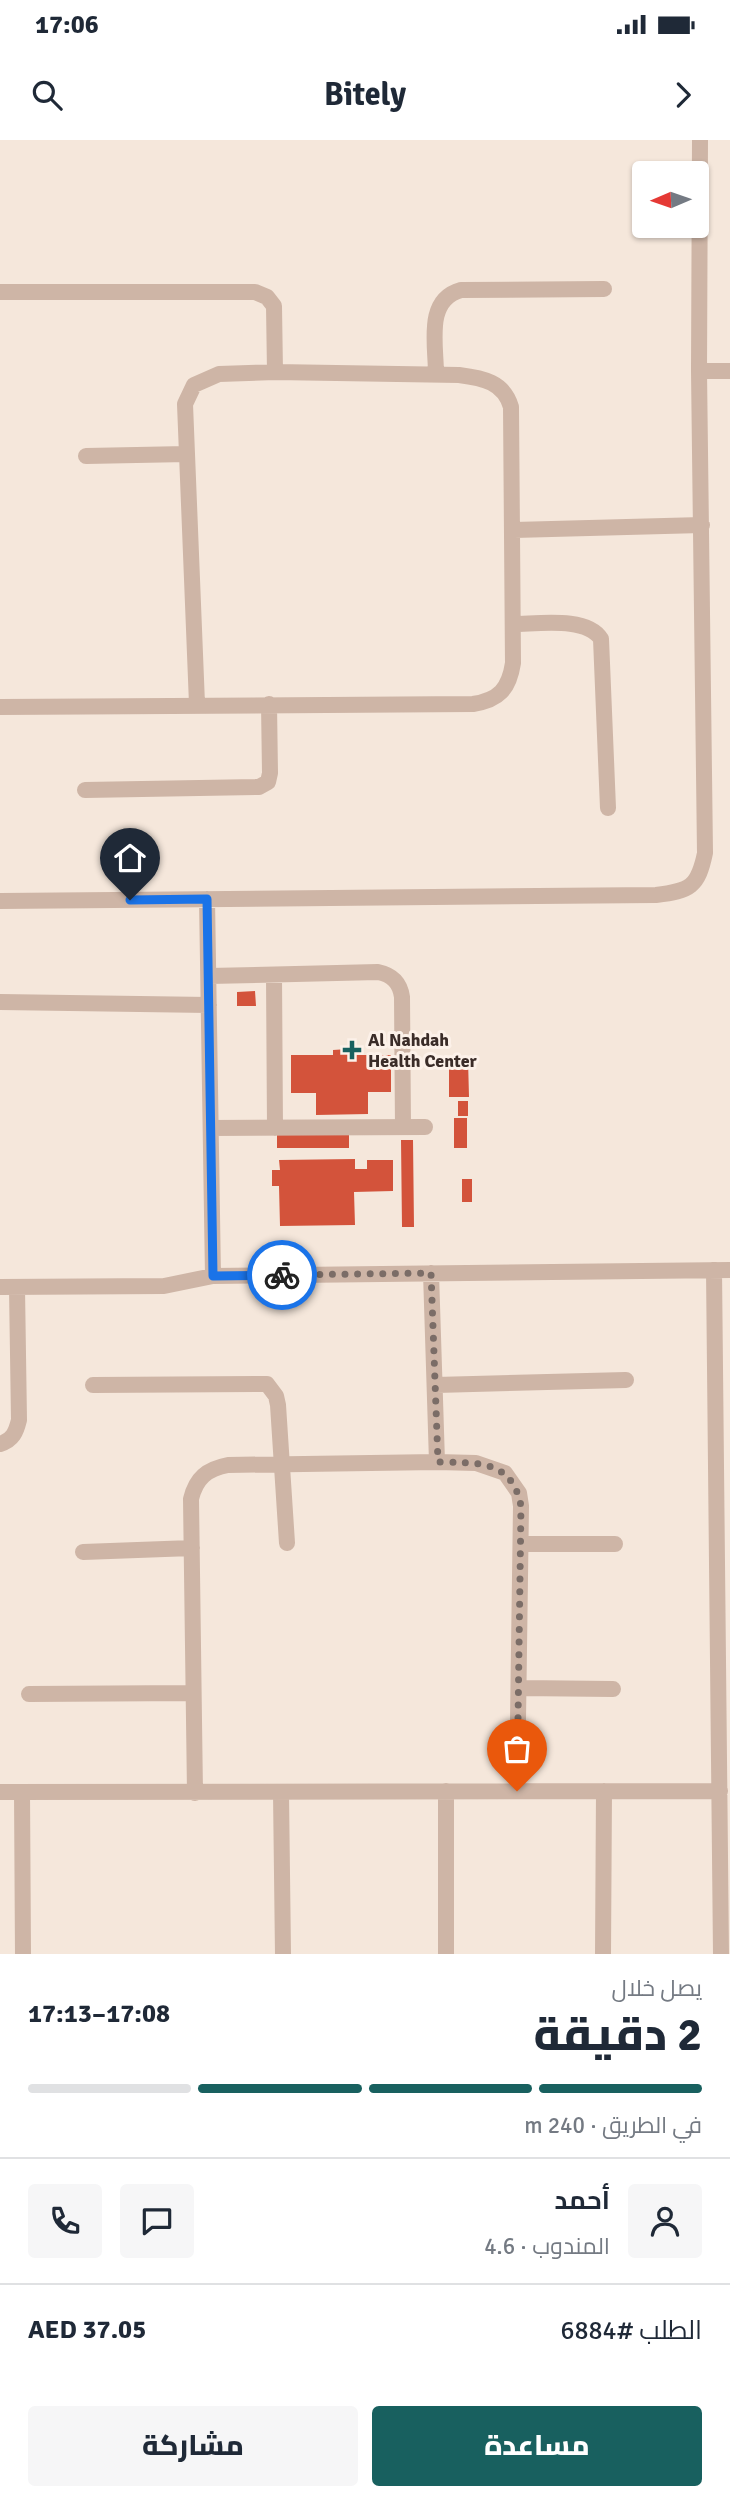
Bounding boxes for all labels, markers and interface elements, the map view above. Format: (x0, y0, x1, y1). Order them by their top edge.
text: 17:06 (35, 9, 99, 41)
text: Bitely (324, 75, 406, 114)
icon: search (28, 76, 66, 114)
icon: forward (664, 76, 702, 114)
north arrow (632, 161, 709, 238)
map controls (632, 161, 709, 238)
pin (100, 828, 160, 900)
icon: home (111, 839, 149, 877)
place label: Al Nahdah Health Center (368, 1029, 478, 1072)
marker: Al Nahdah Health Center (342, 1040, 362, 1060)
courier (247, 1240, 317, 1310)
icon: bike (263, 1256, 301, 1294)
pin (487, 1719, 547, 1791)
icon: bag (498, 1730, 536, 1768)
text: يصل خلال (612, 1974, 702, 2003)
text: 17:08–17:13 (28, 1998, 170, 2030)
text: 2 دقيقة (533, 2007, 702, 2063)
text: في الطريق · 240 m (524, 2111, 702, 2140)
button: phone (28, 2184, 102, 2258)
button: chat (120, 2184, 194, 2258)
button: person (628, 2184, 702, 2258)
text: أحمد (554, 2185, 610, 2217)
text: المندوب · 4.6 (484, 2232, 610, 2261)
text: AED 37.05 (28, 2314, 146, 2346)
text: الطلب #6884 (560, 2315, 702, 2347)
button: مشاركة (28, 2406, 358, 2486)
button: مساعدة (372, 2406, 702, 2486)

